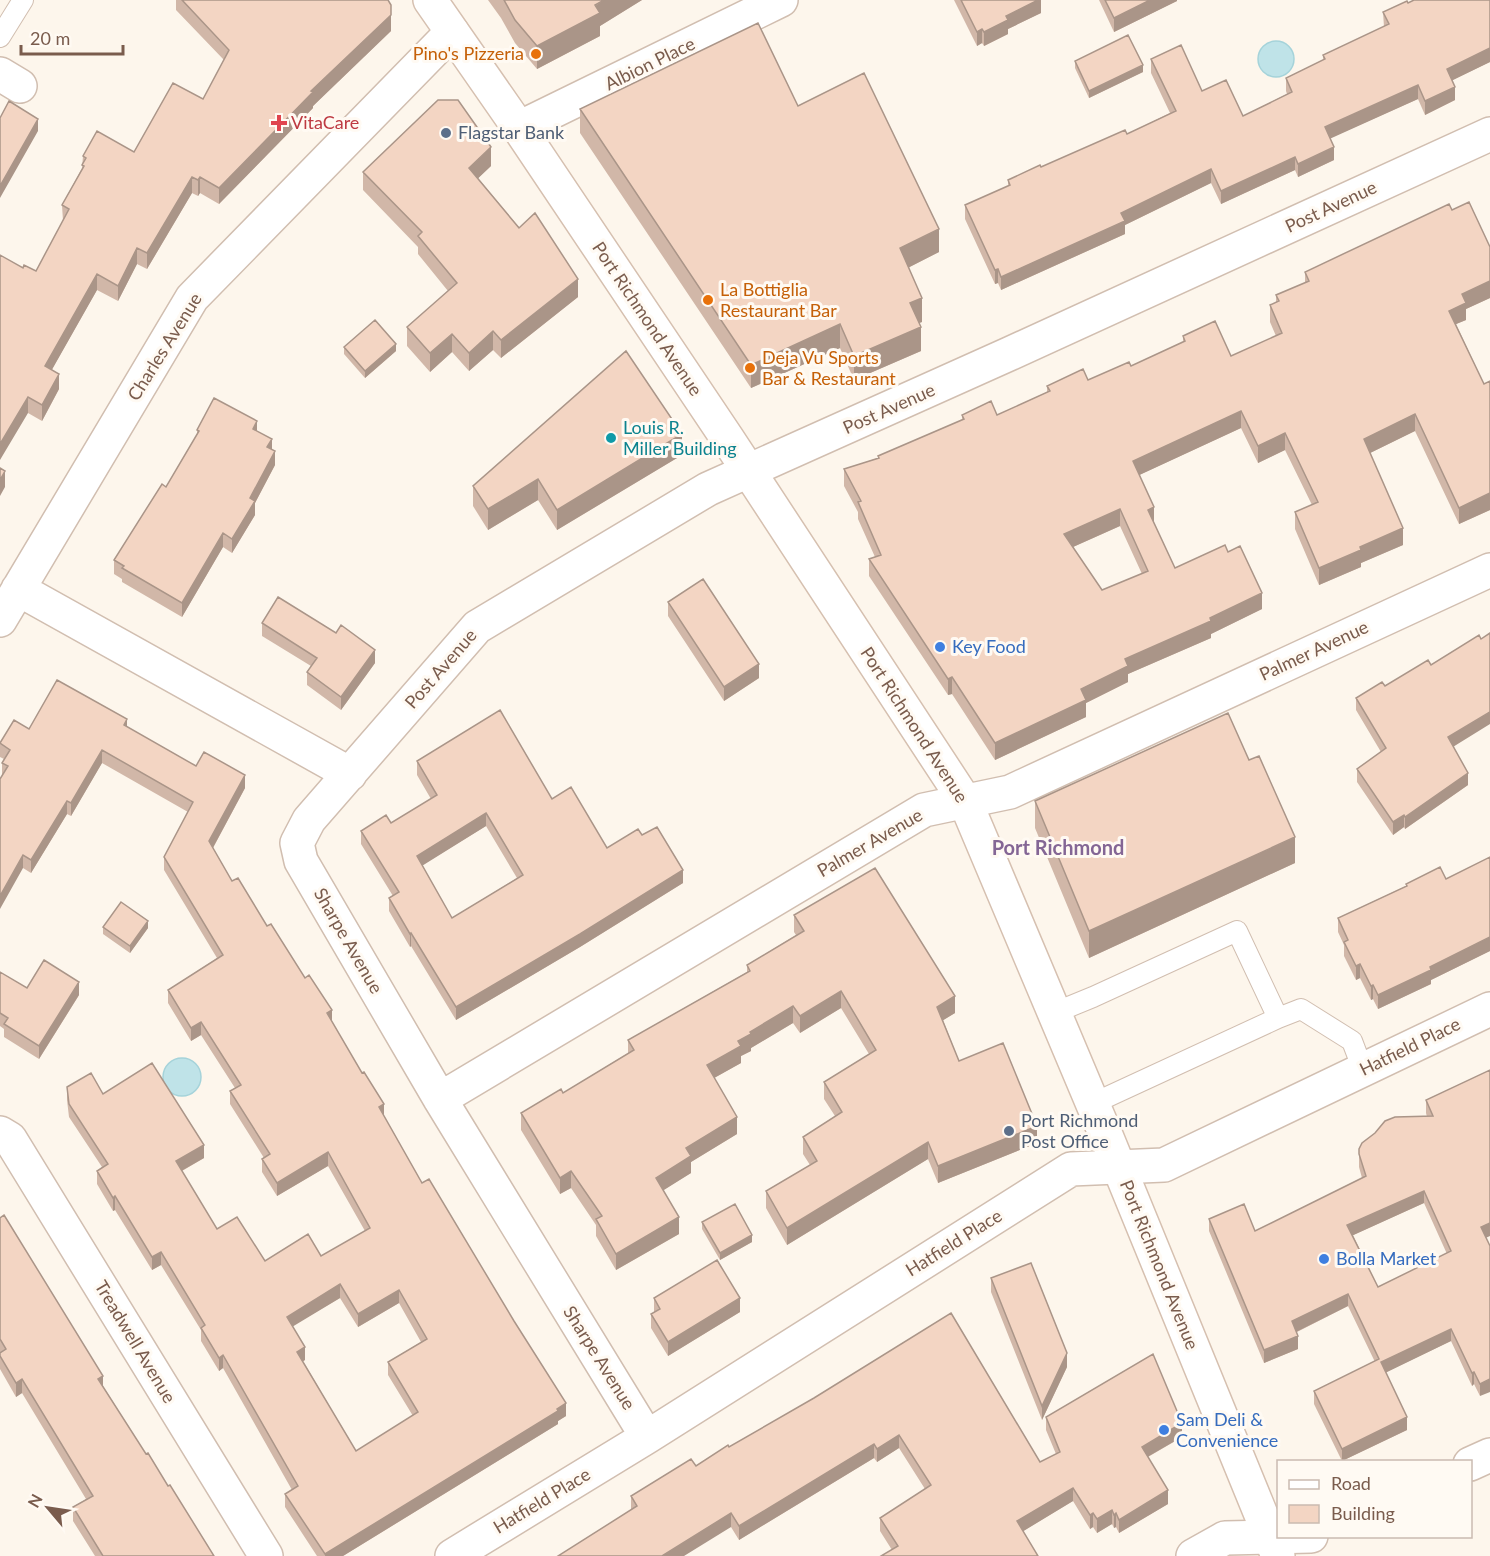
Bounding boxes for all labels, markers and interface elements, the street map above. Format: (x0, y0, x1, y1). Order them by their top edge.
scale bar (21, 18, 123, 56)
text: 20 m (30, 27, 70, 49)
street label: Albion Place (601, 32, 698, 94)
place label: Pino's Pizzeria (413, 42, 524, 64)
marker: Pino's Pizzeria (529, 47, 543, 61)
place label: VitaCare (291, 111, 359, 133)
marker: VitaCare (272, 116, 286, 130)
place label: Flagstar Bank (458, 121, 565, 143)
marker: Flagstar Bank (439, 126, 453, 140)
street label: Post Avenue (1281, 175, 1380, 237)
street label: Port Richmond Avenue (588, 237, 708, 400)
place label: La Bottiglia Restaurant Bar (720, 278, 837, 321)
street label: Charles Avenue (122, 289, 206, 404)
marker: La Bottiglia Restaurant Bar (701, 293, 715, 307)
place label: Deja Vu Sports Bar & Restaurant (762, 346, 896, 389)
marker: Deja Vu Sports Bar & Restaurant (743, 361, 757, 375)
street label: Post Avenue (839, 378, 938, 438)
place label: Louis R. Miller Building (623, 416, 737, 459)
marker: Louis R. Miller Building (604, 431, 618, 445)
street label: Palmer Avenue (1256, 615, 1372, 685)
street label: Post Avenue (400, 624, 481, 713)
place label: Key Food (952, 635, 1026, 657)
marker: Key Food (933, 640, 947, 654)
street label: Port Richmond Avenue (856, 643, 973, 806)
street label: Palmer Avenue (813, 803, 926, 881)
district label: Port Richmond (992, 835, 1124, 859)
street label: Sharpe Avenue (310, 884, 388, 997)
street label: Hatfield Place (1356, 1012, 1464, 1080)
place label: Port Richmond Post Office (1021, 1109, 1138, 1152)
marker: Port Richmond Post Office (1002, 1124, 1016, 1138)
street label: Port Richmond Avenue (1116, 1177, 1204, 1353)
street label: Hatfield Place (901, 1204, 1006, 1280)
place label: Bolla Market (1336, 1247, 1437, 1269)
marker: Bolla Market (1317, 1252, 1331, 1266)
street label: Treadwell Avenue (91, 1276, 181, 1407)
street label: Sharpe Avenue (559, 1301, 641, 1413)
place label: Sam Deli & Convenience (1176, 1408, 1278, 1451)
marker: Sam Deli & Convenience (1157, 1423, 1171, 1437)
legend (1277, 1460, 1472, 1538)
street label: Hatfield Place (489, 1463, 594, 1538)
text: Road (1331, 1472, 1371, 1494)
north arrow (18, 1478, 78, 1538)
text: N (23, 1490, 46, 1510)
text: Building (1331, 1502, 1395, 1524)

